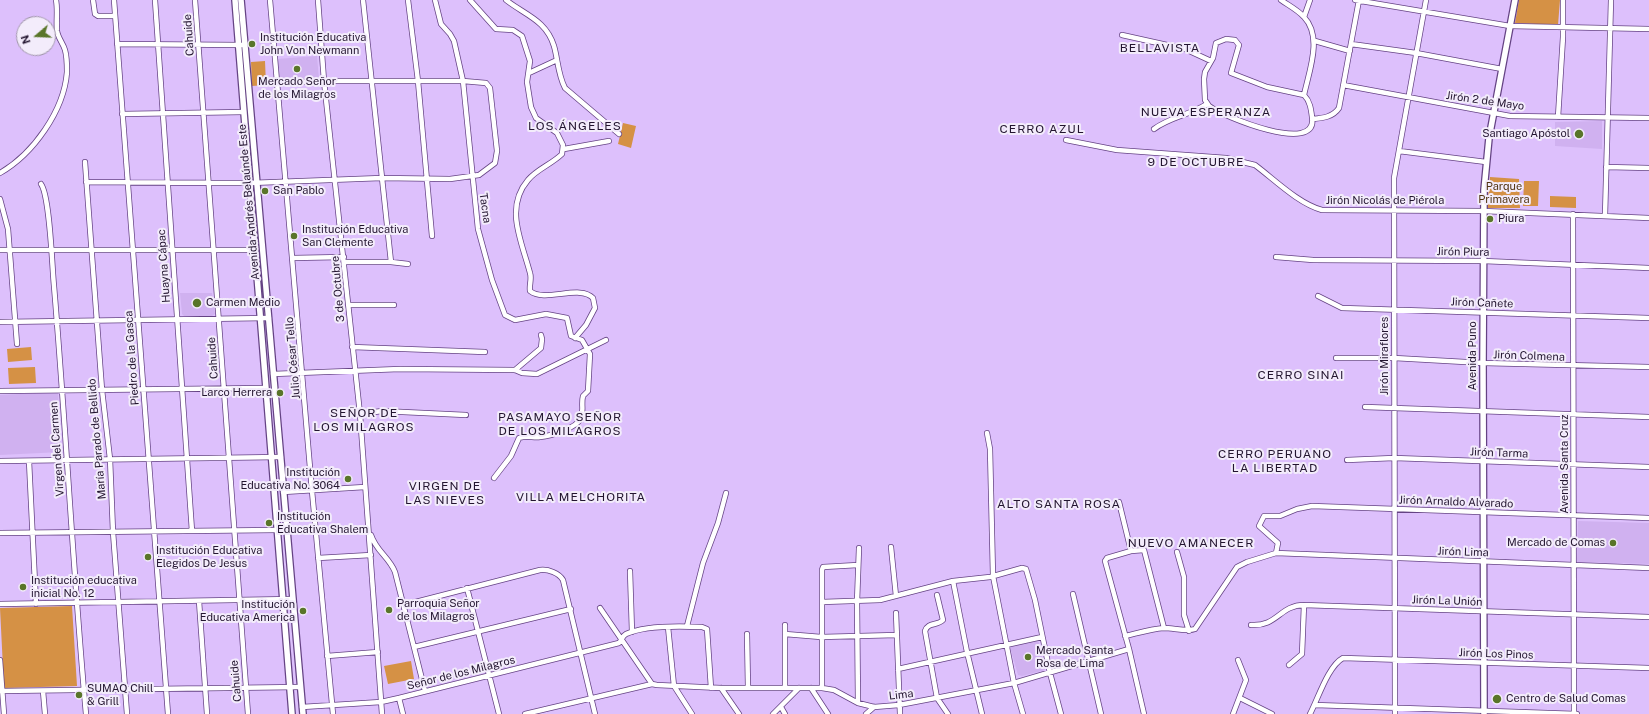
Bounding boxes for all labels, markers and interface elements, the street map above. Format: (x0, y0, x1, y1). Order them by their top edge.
street label: Cahuide (181, 14, 197, 56)
north arrow (16, 16, 56, 56)
place label: Institución Educativa John Von Newmann (260, 31, 366, 57)
text: N (19, 34, 33, 46)
marker: Institución Educativa John Von Newmann (247, 39, 257, 49)
district label: BELLAVISTA (1120, 41, 1200, 55)
marker: Mercado Señor de los Milagros (292, 64, 302, 74)
place label: Mercado Señor de los Milagros (258, 75, 336, 101)
street label: Jirón 2 de Mayo (1445, 89, 1525, 113)
district label: NUEVA ESPERANZA (1141, 105, 1271, 119)
district label: LOS ÁNGELES (528, 119, 622, 133)
district label: CERRO AZUL (999, 122, 1085, 136)
street label: Avenida Andrés Belaúnde Este (236, 124, 262, 280)
place label: Santiago Apóstol (1482, 127, 1570, 141)
marker: Santiago Apóstol (1573, 128, 1585, 140)
district label: 9 DE OCTUBRE (1147, 155, 1245, 169)
park label: Parque Primavera (1478, 180, 1530, 206)
place label: San Pablo (273, 184, 324, 198)
marker: San Pablo (260, 186, 270, 196)
street label: Tacna (476, 192, 494, 224)
street label: Jirón Nicolás de Piérola (1326, 194, 1444, 208)
place label: Piura (1498, 212, 1524, 226)
marker: Piura (1485, 214, 1495, 224)
place label: Institución Educativa San Clemente (302, 223, 408, 249)
street label: Huayna Cápac (155, 229, 173, 303)
marker: Institución Educativa San Clemente (289, 231, 299, 241)
street label: Jirón Piura (1436, 245, 1490, 259)
street label: 3 de Octubre (329, 255, 347, 323)
street label: Jirón Cañete (1450, 295, 1514, 311)
place label: Carmen Medio (206, 296, 280, 310)
marker: Carmen Medio (191, 297, 203, 309)
street label: Piedro de la Gasca (122, 310, 142, 406)
street label: Julio César Tello (283, 316, 303, 400)
street label: Jirón Miraflores (1378, 317, 1392, 395)
street label: Avenida Puno (1466, 321, 1480, 391)
street label: Cahuide (205, 337, 221, 379)
street label: Jirón Colmena (1493, 348, 1565, 364)
district label: CERRO SINAI (1258, 368, 1344, 382)
street label: María Parado de Bellido (85, 378, 109, 500)
place label: Larco Herrera (201, 386, 272, 400)
marker: Larco Herrera (275, 388, 285, 398)
street label: Virgen del Carmen (47, 401, 67, 497)
district label: SEÑOR DE LOS MILAGROS (313, 406, 415, 434)
district label: PASAMAYO SEÑOR DE LOS MILAGROS (498, 410, 622, 438)
street label: Avenida Santa Cruz (1558, 414, 1572, 514)
street label: Jirón Tarma (1470, 445, 1528, 461)
district label: CERRO PERUANO LA LIBERTAD (1218, 447, 1332, 475)
place label: Institución Educativa No. 3064 (241, 466, 340, 492)
marker: Institución Educativa No. 3064 (343, 474, 353, 484)
district label: VIRGEN DE LAS NIEVES (405, 479, 485, 507)
district label: VILLA MELCHORITA (516, 490, 646, 504)
street label: Jirón Arnaldo Alvarado (1398, 493, 1514, 511)
district label: ALTO SANTA ROSA (997, 497, 1121, 511)
place label: Institución Educativa Shalem (277, 510, 368, 536)
marker: Institución Educativa Shalem (264, 518, 274, 528)
district label: NUEVO AMANECER (1128, 536, 1254, 550)
place label: Mercado de Comas (1507, 536, 1605, 550)
marker: Mercado de Comas (1608, 538, 1618, 548)
place label: Institución Educativa Elegidos De Jesus (156, 544, 262, 570)
street label: Jirón Lima (1437, 545, 1489, 559)
marker: Institución Educativa Elegidos De Jesus (143, 552, 153, 562)
place label: Institución educativa inicial No. 12 (31, 574, 137, 600)
marker: Institución educativa inicial No. 12 (18, 582, 28, 592)
street label: Jirón La Unión (1411, 593, 1483, 609)
place label: Parroquia Señor de los Milagros (397, 597, 480, 623)
place label: Institución Educativa America (200, 598, 295, 624)
marker: Parroquia Señor de los Milagros (384, 605, 394, 615)
marker: Institución Educativa America (298, 606, 308, 616)
place label: Mercado Santa Rosa de Lima (1036, 644, 1113, 670)
street label: Jirón Los Pinos (1458, 646, 1534, 662)
marker: Mercado Santa Rosa de Lima (1023, 652, 1033, 662)
street label: Señor de los Milagros (406, 653, 516, 693)
street label: Cahuide (228, 660, 244, 702)
place label: SUMAQ Chill & Grill (87, 682, 153, 708)
street label: Lima (888, 687, 914, 703)
marker: SUMAQ Chill & Grill (74, 690, 84, 700)
place label: Centro de Salud Comas (1506, 692, 1626, 706)
marker: Centro de Salud Comas (1491, 693, 1503, 705)

